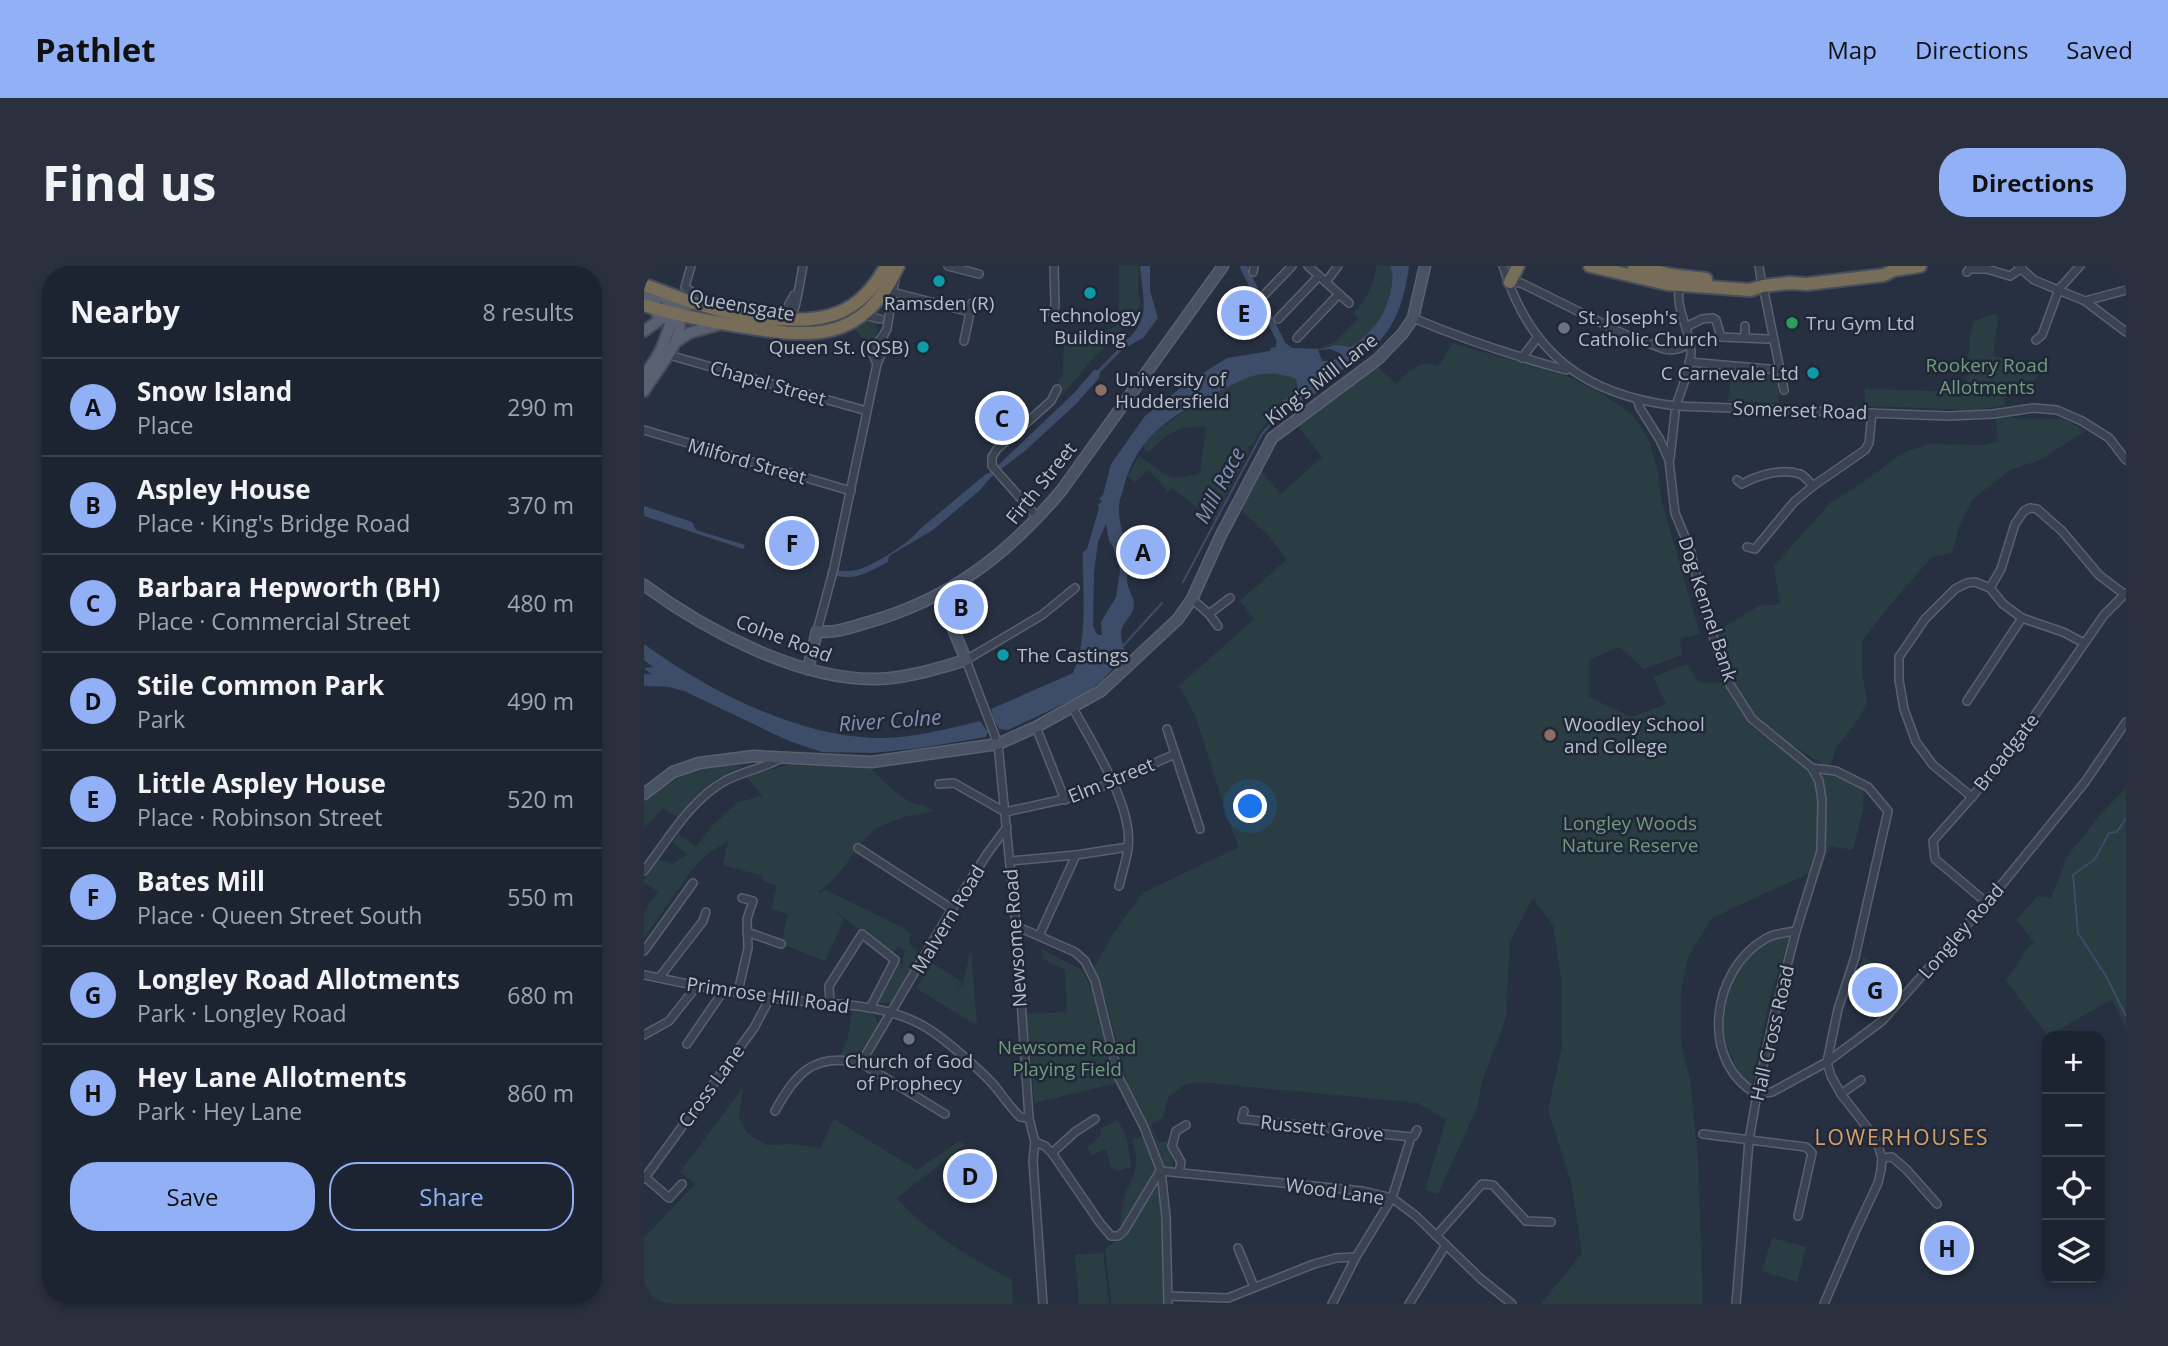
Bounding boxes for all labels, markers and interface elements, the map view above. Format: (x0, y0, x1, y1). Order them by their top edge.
text: Pathlet (35, 27, 156, 72)
text: Map (1827, 33, 1877, 66)
text: Directions (1915, 33, 2028, 66)
text: Saved (2066, 33, 2133, 66)
button: Directions (1939, 148, 2126, 217)
text: Find us (42, 149, 216, 215)
marker: Ramsden (R) (931, 273, 947, 289)
street label: Queensgate (687, 283, 797, 327)
marker: Technology Building (1082, 285, 1098, 301)
pin: E (1221, 287, 1267, 339)
place label: Ramsden (R) (884, 290, 994, 316)
text: Nearby (70, 291, 180, 332)
text: 8 results (483, 296, 574, 328)
place label: Technology Building (1039, 302, 1141, 350)
place label: St. Joseph's Catholic Church (1578, 304, 1718, 352)
place label: Tru Gym Ltd (1806, 310, 1915, 336)
marker: Tru Gym Ltd (1784, 315, 1800, 331)
marker: St. Joseph's Catholic Church (1556, 320, 1572, 336)
street label: King's Mill Lane (1260, 327, 1382, 431)
place label: Queen St. (QSB) (769, 334, 909, 360)
marker: Queen St. (QSB) (915, 339, 931, 355)
park label: Rookery Road Allotments (1926, 352, 2048, 400)
street label: Chapel Street (707, 354, 829, 412)
place label: C Carnevale Ltd (1661, 360, 1799, 386)
marker: C Carnevale Ltd (1805, 365, 1821, 381)
place label: University of Huddersfield (1115, 366, 1230, 414)
text: Snow Island (137, 373, 292, 409)
marker: University of Huddersfield (1093, 382, 1109, 398)
text: A (85, 391, 101, 423)
text: 290 m (507, 391, 574, 423)
pin: C (979, 392, 1025, 444)
street label: Somerset Road (1732, 395, 1868, 425)
text: Place (137, 409, 193, 441)
street label: Milford Street (685, 432, 809, 490)
street label: Firth Street (1000, 436, 1082, 530)
water label: Mill Race (1187, 442, 1251, 528)
text: Aspley House (137, 471, 311, 507)
text: B (85, 489, 101, 521)
text: 370 m (507, 489, 574, 521)
text: Place · King's Bridge Road (137, 507, 410, 539)
pin: F (769, 517, 815, 569)
pin: A (1120, 526, 1166, 578)
street label: Dog Kennel Bank (1672, 533, 1744, 685)
text: Barbara Hepworth (BH) (137, 569, 440, 605)
pin: B (938, 581, 984, 633)
text: C (86, 587, 100, 619)
text: 480 m (507, 587, 574, 619)
text: Place · Commercial Street (137, 605, 410, 637)
street label: Colne Road (732, 608, 836, 668)
place label: The Castings (1017, 642, 1129, 668)
marker: The Castings (995, 647, 1011, 663)
text: Stile Common Park (137, 667, 384, 703)
text: D (84, 685, 102, 717)
text: 490 m (507, 685, 574, 717)
water label: River Colne (838, 702, 942, 738)
text: Park (137, 703, 185, 735)
street label: Broadgate (1967, 708, 2045, 796)
place label: Woodley School and College (1564, 711, 1705, 759)
marker: Woodley School and College (1542, 727, 1558, 743)
street label: Elm Street (1064, 751, 1158, 809)
text: Little Aspley House (137, 765, 386, 801)
text: E (87, 783, 99, 815)
text: 520 m (507, 783, 574, 815)
your location (1233, 789, 1267, 823)
text: Place · Robinson Street (137, 801, 382, 833)
park label: Longley Woods Nature Reserve (1562, 810, 1698, 858)
street label: Malvern Road (905, 860, 991, 978)
text: Bates Mill (137, 863, 265, 899)
street label: Newsome Road (997, 868, 1033, 1008)
street label: Longley Road (1912, 878, 2010, 984)
text: F (87, 881, 99, 913)
text: 550 m (507, 881, 574, 913)
text: Place · Queen Street South (137, 899, 422, 931)
text: Longley Road Allotments (137, 961, 460, 997)
street label: Hall Cross Road (1744, 963, 1800, 1103)
pin: G (1852, 964, 1898, 1016)
street label: Primrose Hill Road (685, 971, 851, 1019)
text: G (85, 979, 101, 1011)
text: 680 m (507, 979, 574, 1011)
text: Park · Longley Road (137, 997, 347, 1029)
marker: Church of God of Prophecy (901, 1031, 917, 1047)
map controls (2042, 1031, 2105, 1283)
button: + (2042, 1031, 2105, 1094)
park label: Newsome Road Playing Field (998, 1034, 1136, 1082)
street label: Cross Lane (672, 1039, 750, 1133)
place label: Church of God of Prophecy (845, 1048, 973, 1096)
text: Hey Lane Allotments (137, 1059, 407, 1095)
text: H (84, 1077, 102, 1109)
text: 860 m (507, 1077, 574, 1109)
button: − (2042, 1094, 2105, 1157)
text: Park · Hey Lane (137, 1095, 302, 1127)
street label: Russett Grove (1259, 1109, 1385, 1147)
district label: LOWERHOUSES (1814, 1123, 1990, 1151)
pin: D (947, 1150, 993, 1202)
button: locate (2042, 1157, 2105, 1220)
button: Save (70, 1162, 315, 1231)
button: Share (329, 1162, 574, 1231)
street label: Wood Lane (1284, 1171, 1386, 1211)
button: layers (2042, 1220, 2105, 1283)
pin: H (1924, 1222, 1970, 1274)

